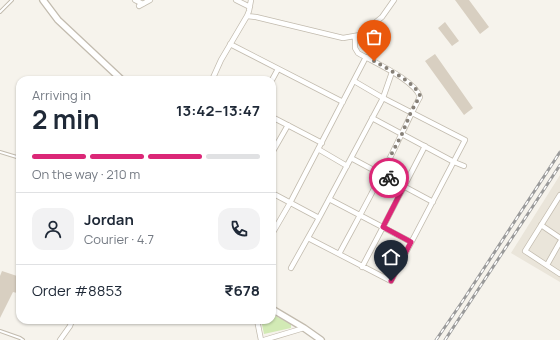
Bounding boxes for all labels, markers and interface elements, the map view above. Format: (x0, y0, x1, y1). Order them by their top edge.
pin (357, 20, 391, 61)
icon: bag (363, 26, 385, 48)
text: Arriving in (32, 86, 91, 104)
text: 13:42–13:47 (176, 100, 260, 121)
text: 2 min (32, 101, 100, 137)
courier (369, 158, 409, 198)
text: On the way · 210 m (32, 165, 140, 183)
icon: bike (378, 167, 400, 189)
button: person (32, 208, 74, 250)
button: phone (218, 208, 260, 250)
text: Jordan (84, 209, 134, 230)
text: Courier · 4.7 (84, 230, 154, 248)
pin (374, 240, 408, 281)
icon: home (380, 246, 402, 268)
text: Order #8853 (32, 280, 122, 301)
text: ₹678 (224, 280, 260, 301)

